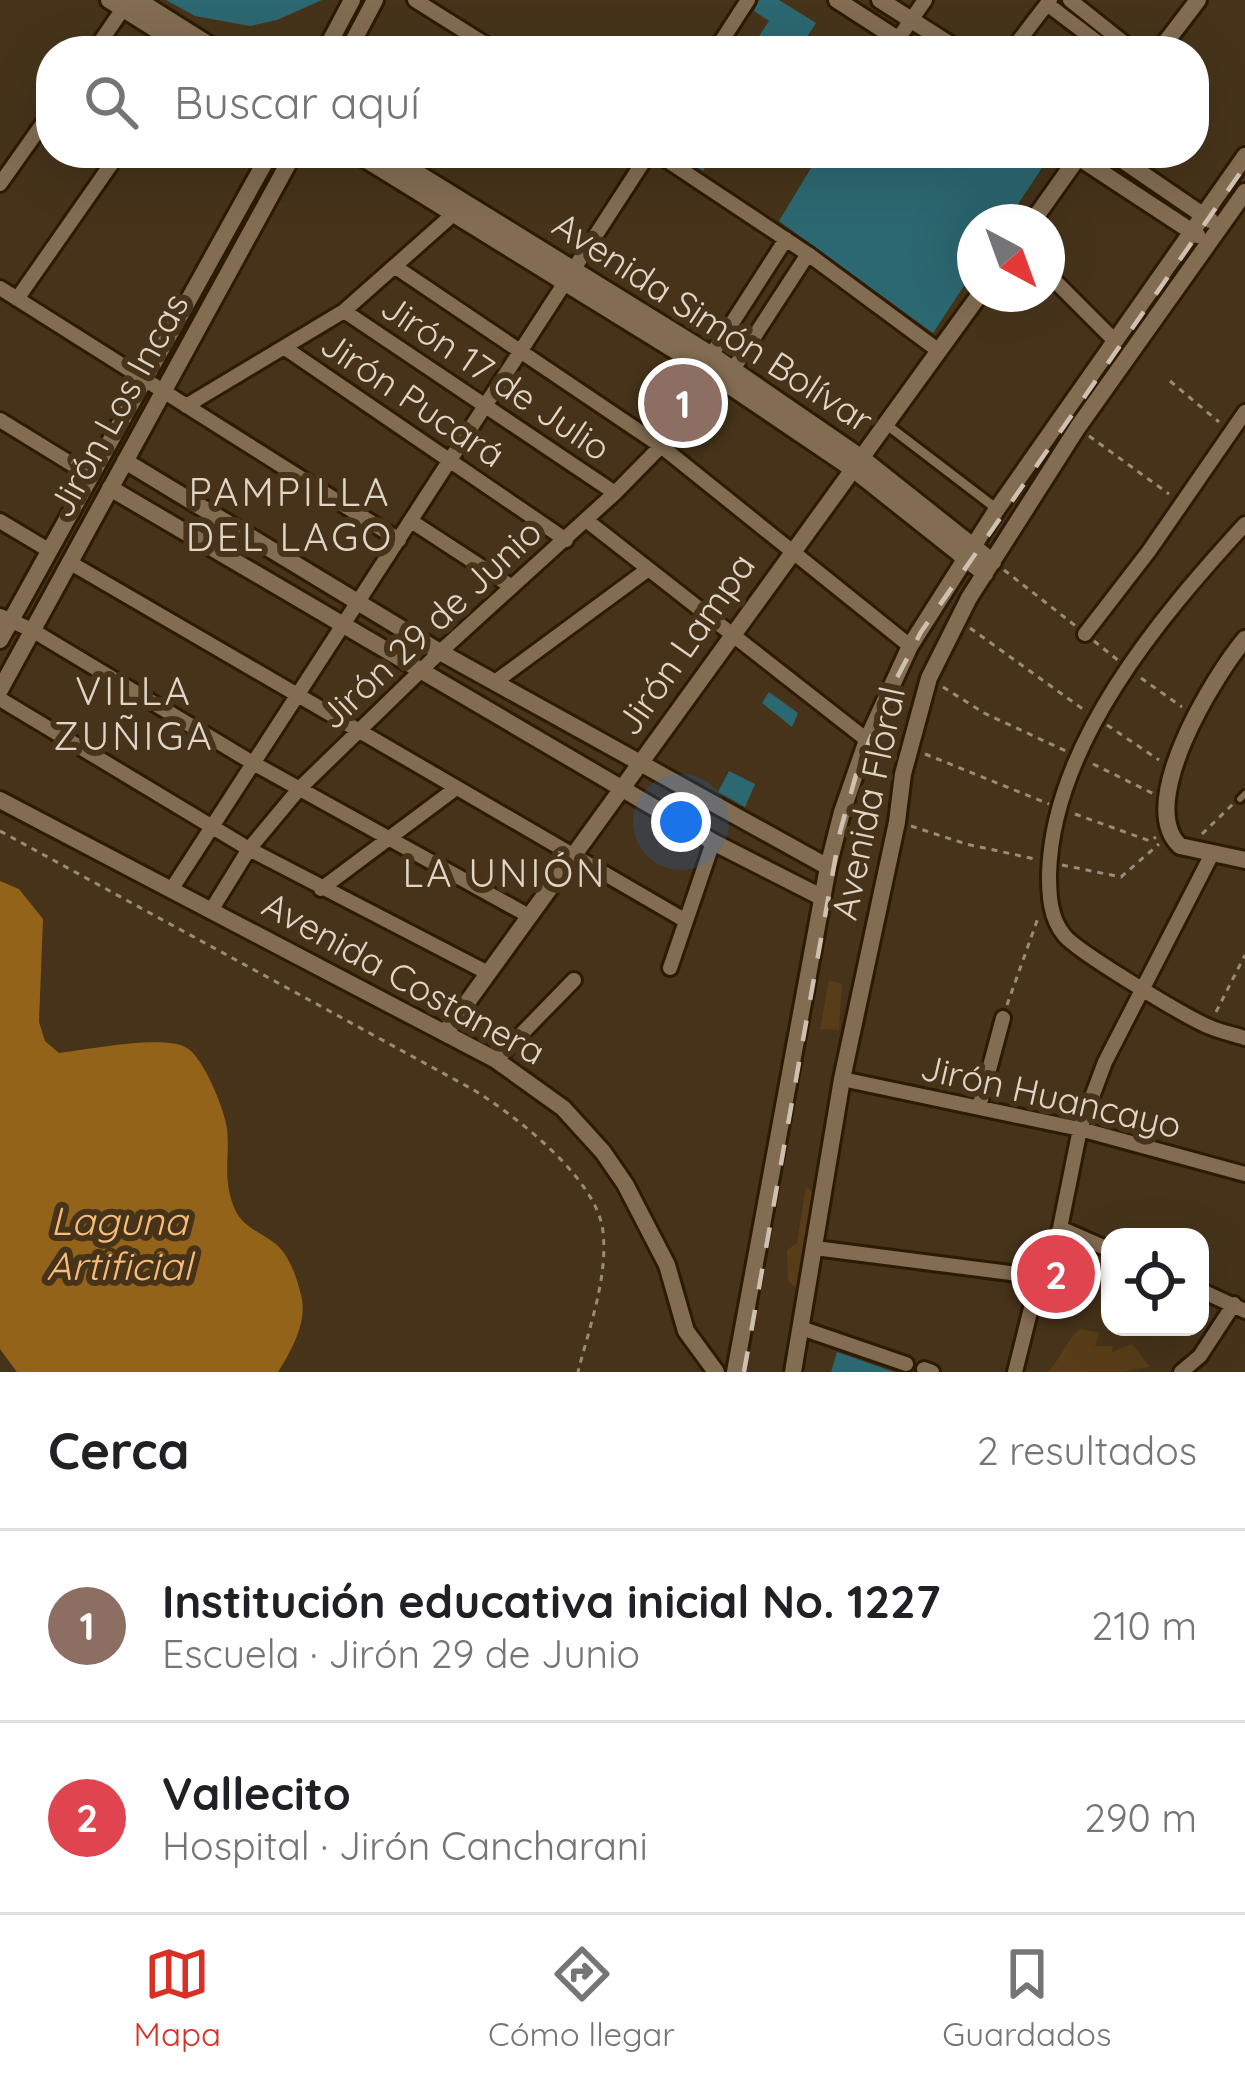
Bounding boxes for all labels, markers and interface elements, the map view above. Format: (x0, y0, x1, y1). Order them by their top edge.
search box (36, 36, 1209, 168)
icon: search (78, 69, 144, 135)
text: Buscar aquí (174, 74, 420, 130)
street label: Avenida Simón Bolívar (545, 201, 882, 442)
north arrow (957, 204, 1065, 312)
street label: Jirón 17 de Julio (373, 283, 620, 470)
street label: Jirón Los Incas (37, 285, 198, 525)
street label: Jirón Pucará (313, 321, 514, 477)
pin: 1 (644, 358, 722, 448)
district label: PAMPILLA DEL LAGO (186, 467, 394, 561)
street label: Jirón 29 de Junio (309, 509, 550, 738)
street label: Jirón Lampa (605, 544, 764, 743)
district label: VILLA ZUÑIGA (53, 666, 215, 760)
street label: Avenida Floral (821, 682, 914, 923)
your location (651, 792, 711, 852)
district label: LA UNIÓN (403, 848, 607, 897)
street label: Avenida Costanera (255, 881, 553, 1074)
street label: Jirón Huancayo (916, 1044, 1186, 1147)
water label: Laguna Artificial (46, 1196, 196, 1290)
map controls (1101, 1228, 1209, 1336)
button: locate (1101, 1228, 1209, 1336)
pin: 2 (1017, 1229, 1095, 1319)
text: Cerca (48, 1418, 190, 1482)
text: 2 resultados (977, 1426, 1197, 1475)
text: Institución educativa inicial No. 1227 (162, 1573, 940, 1629)
text: 1 (79, 1601, 95, 1650)
text: 210 m (1092, 1601, 1197, 1650)
text: Escuela · Jirón 29 de Junio (162, 1629, 640, 1678)
text: Vallecito (162, 1765, 351, 1821)
text: 2 (76, 1793, 98, 1842)
text: 290 m (1084, 1793, 1197, 1842)
text: Hospital · Jirón Cancharani (162, 1821, 648, 1870)
tab: Mapa (134, 1941, 221, 2054)
tab: Cómo llegar (488, 1941, 675, 2054)
tab: Guardados (942, 1941, 1111, 2054)

